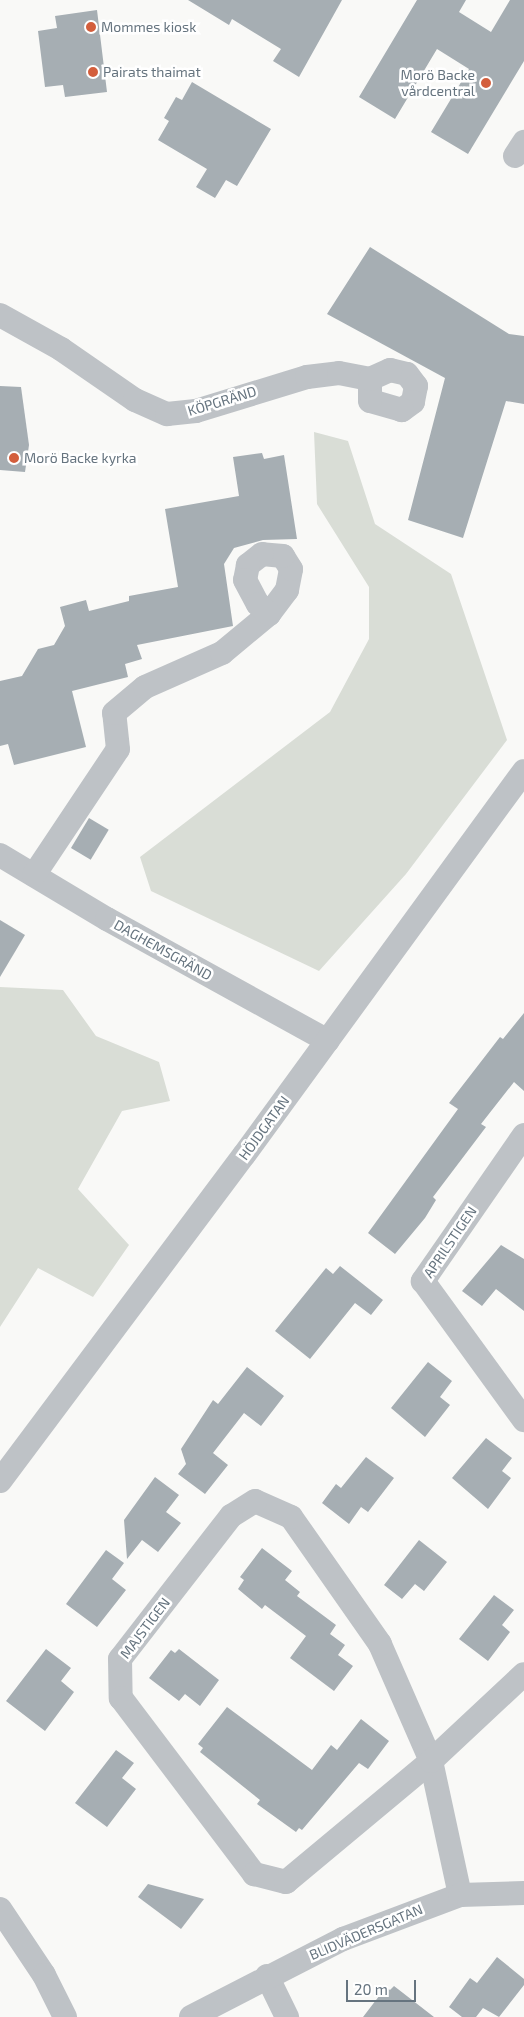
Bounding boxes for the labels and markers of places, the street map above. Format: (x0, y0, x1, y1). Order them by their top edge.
place label: Mommes kiosk (101, 19, 196, 35)
marker: Mommes kiosk (85, 21, 97, 33)
place label: Pairats thaimat (103, 64, 201, 80)
marker: Pairats thaimat (87, 66, 99, 78)
place label: Morö Backe vårdcentral (401, 67, 475, 100)
marker: Morö Backe vårdcentral (479, 76, 493, 90)
place label: Morö Backe kyrka (24, 450, 136, 466)
marker: Morö Backe kyrka (8, 452, 20, 464)

